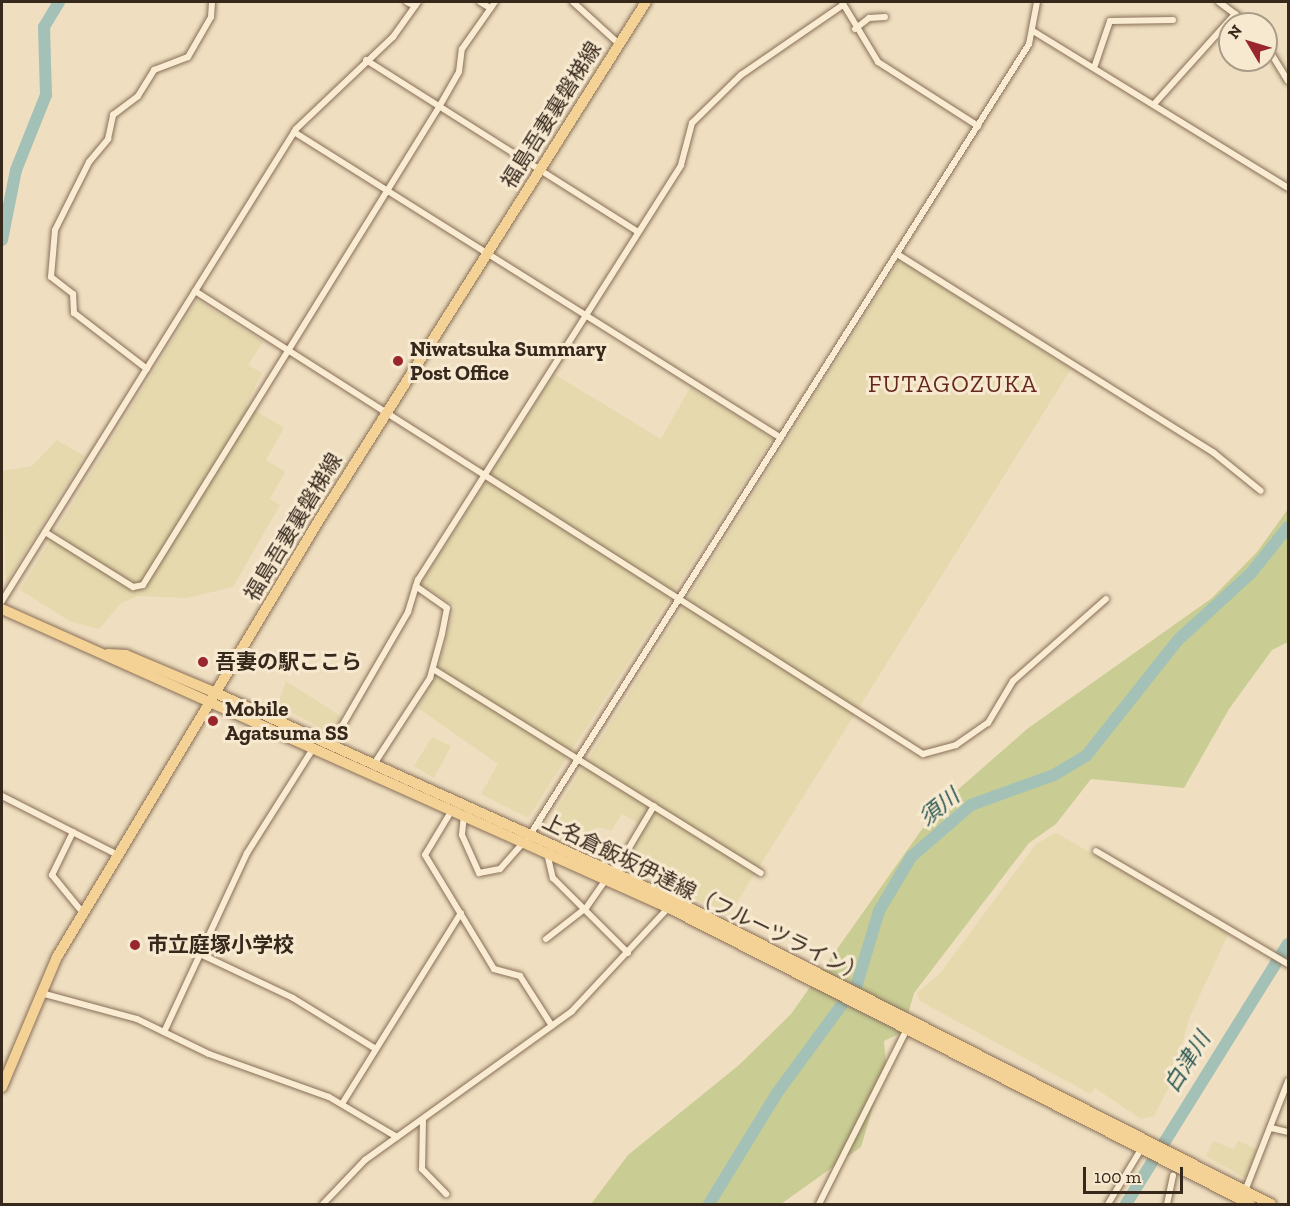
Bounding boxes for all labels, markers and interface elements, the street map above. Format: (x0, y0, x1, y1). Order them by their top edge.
north arrow (1218, 12, 1278, 72)
text: N (1224, 21, 1246, 42)
street label: 福島吾妻裏磐梯線 (496, 37, 606, 193)
place label: Niwatsuka Summary Post Office (410, 336, 606, 386)
marker: Niwatsuka Summary Post Office (391, 354, 405, 368)
district label: FUTAGOZUKA (868, 370, 1038, 398)
street label: 福島吾妻裏磐梯線 (239, 449, 347, 605)
place label: 吾妻の駅ここら (215, 649, 362, 675)
marker: 吾妻の駅ここら (196, 655, 210, 669)
place label: Mobile Agatsuma SS (225, 696, 348, 746)
marker: Mobile Agatsuma SS (206, 714, 220, 728)
water label: 須川 (914, 783, 964, 831)
street label: 上名倉飯坂伊達線（フルーツライン） (538, 808, 870, 988)
place label: 市立庭塚小学校 (147, 932, 294, 958)
marker: 市立庭塚小学校 (128, 938, 142, 952)
water label: 白津川 (1158, 1027, 1216, 1097)
scale bar (1086, 1155, 1186, 1193)
text: 100 m (1094, 1166, 1141, 1188)

